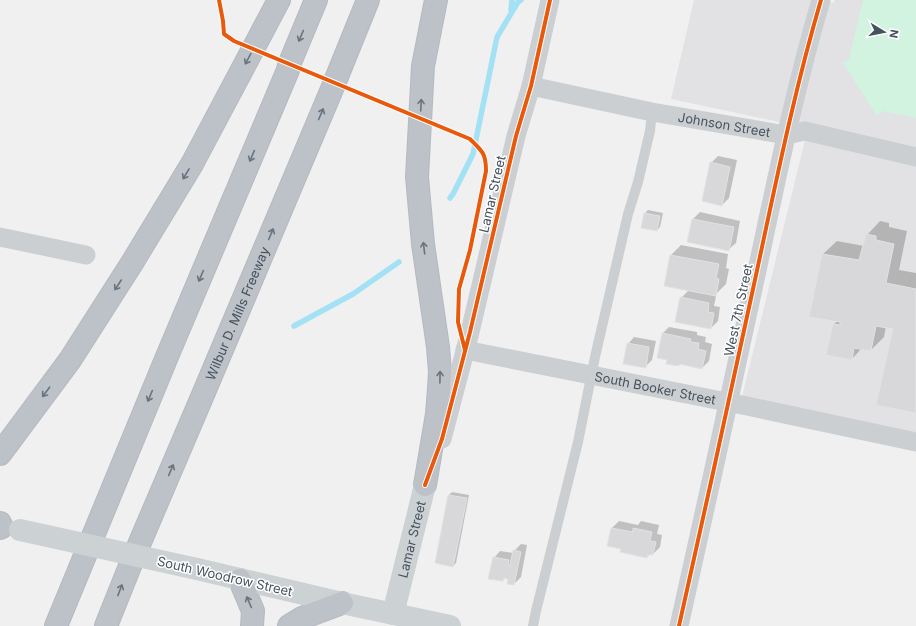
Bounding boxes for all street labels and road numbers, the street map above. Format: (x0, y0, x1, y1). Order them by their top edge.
street label: Johnson Street (677, 109, 772, 140)
street label: Lamar Street (475, 154, 509, 234)
street label: Wilbur D. Mills Freeway (202, 244, 272, 383)
street label: West 7th Street (720, 262, 756, 358)
street label: South Booker Street (593, 368, 717, 408)
street label: Lamar Street (394, 499, 429, 579)
street label: South Woodrow Street (156, 553, 294, 599)

